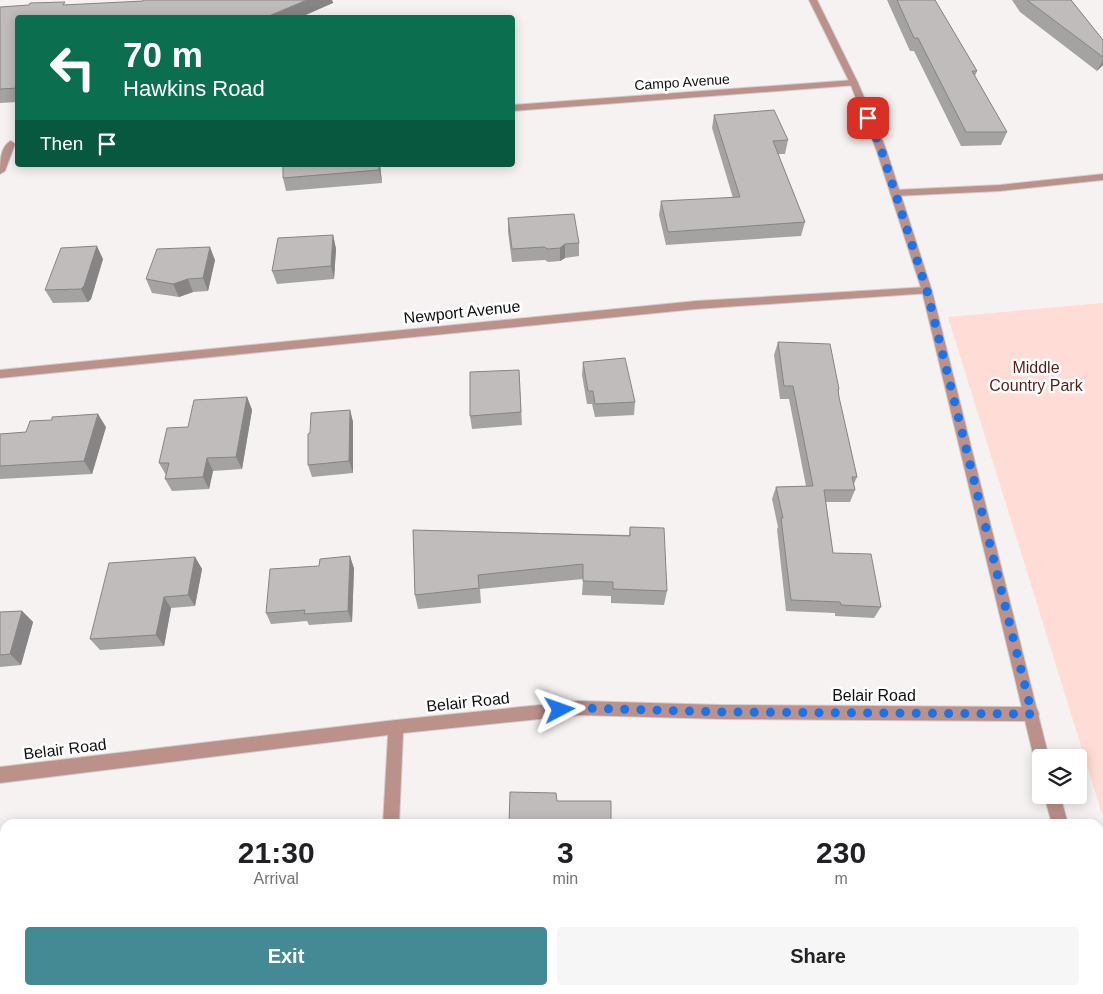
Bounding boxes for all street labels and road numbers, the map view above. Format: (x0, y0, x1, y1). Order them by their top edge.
street label: Campo Avenue (634, 71, 730, 93)
street label: Newport Avenue (403, 297, 521, 327)
street label: Belair Road (832, 687, 916, 704)
street label: Belair Road (426, 689, 510, 715)
street label: Belair Road (22, 735, 108, 763)

